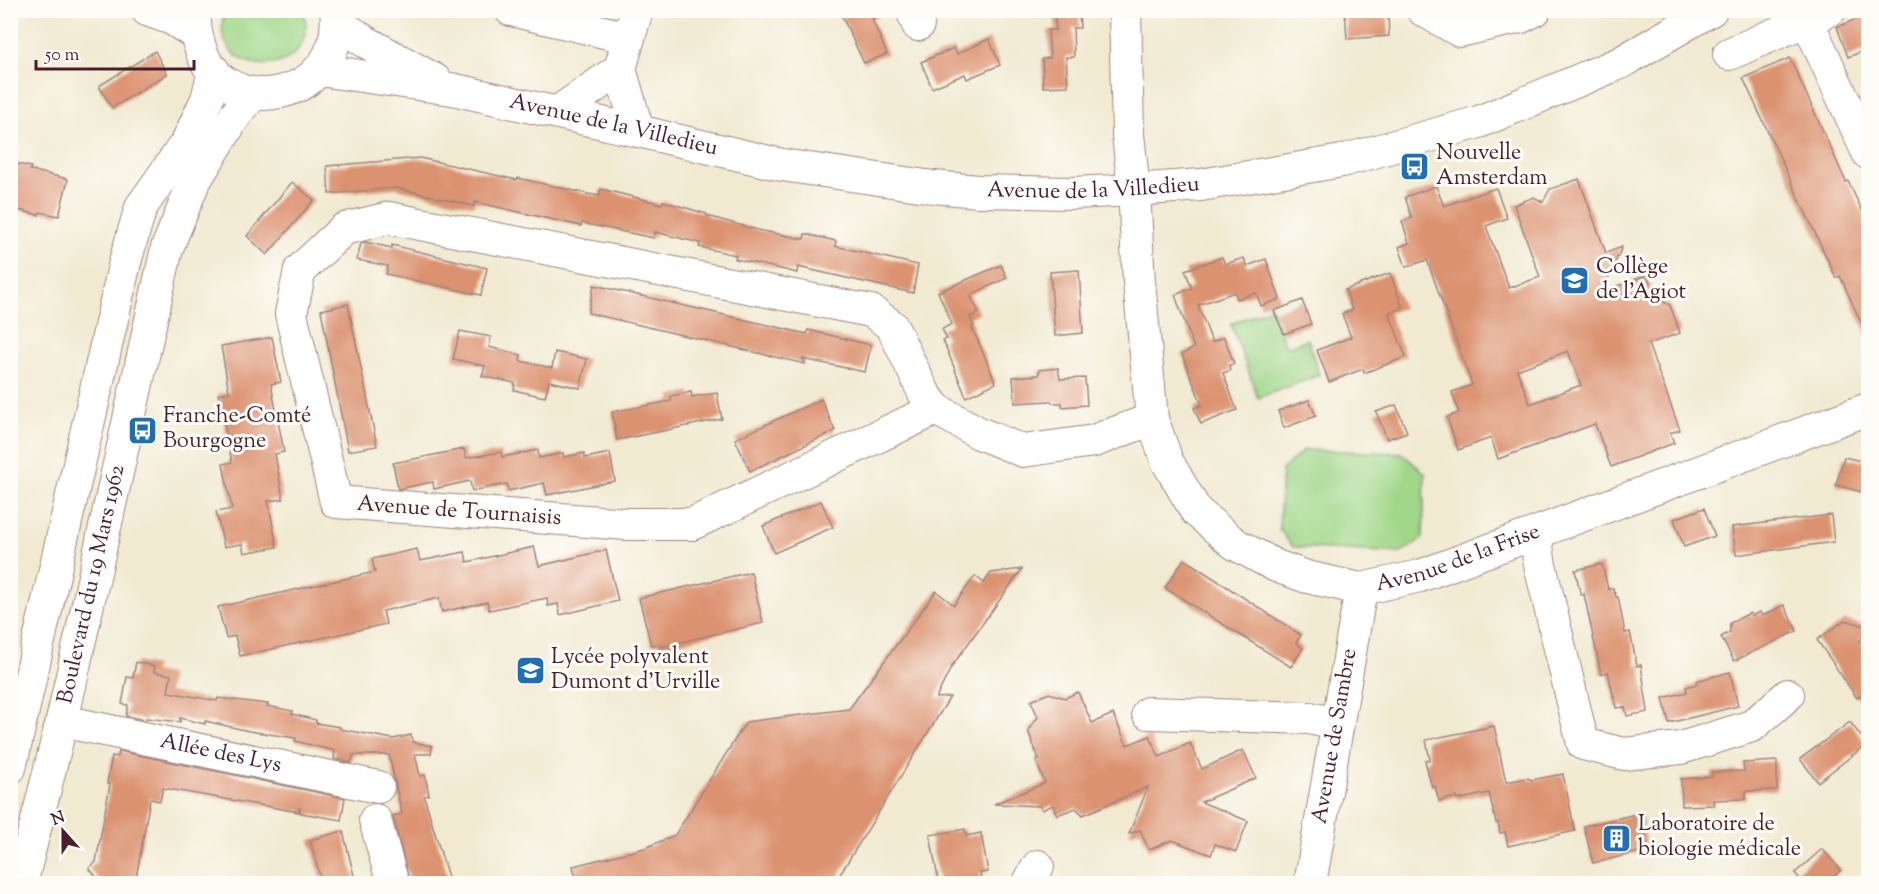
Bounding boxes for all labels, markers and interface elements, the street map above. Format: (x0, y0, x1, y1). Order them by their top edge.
scale bar (36, 33, 194, 71)
text: 50 m (44, 43, 80, 69)
street label: Avenue de la Villedieu (506, 86, 721, 165)
place label: Nouvelle Amsterdam (1436, 138, 1548, 195)
bus stop icon: Nouvelle Amsterdam (1399, 151, 1431, 183)
street label: Avenue de la Villedieu (986, 169, 1201, 209)
place label: Collège de l'Agiot (1596, 252, 1687, 309)
school or university icon: Collège de l'Agiot (1559, 265, 1591, 297)
place label: Franche-Comté Bourgogne (163, 401, 311, 458)
bus stop icon: Franche-Comté Bourgogne (126, 414, 158, 446)
street label: Boulevard du 19 Mars 1962 (50, 462, 134, 707)
street label: Avenue de Tournaisis (356, 489, 562, 535)
street label: Avenue de la Frise (1373, 517, 1545, 601)
place label: Lycée polyvalent Dumont d'Urville (551, 642, 720, 699)
street label: Avenue de Sambre (1305, 646, 1366, 826)
school or university icon: Lycée polyvalent Dumont d'Urville (514, 655, 546, 687)
street label: Allée des Lys (157, 726, 284, 782)
north arrow (33, 801, 93, 861)
text: N (48, 806, 69, 832)
place label: Laboratoire de biologie médicale (1638, 809, 1801, 866)
building icon: Laboratoire de biologie médicale (1601, 822, 1633, 854)

